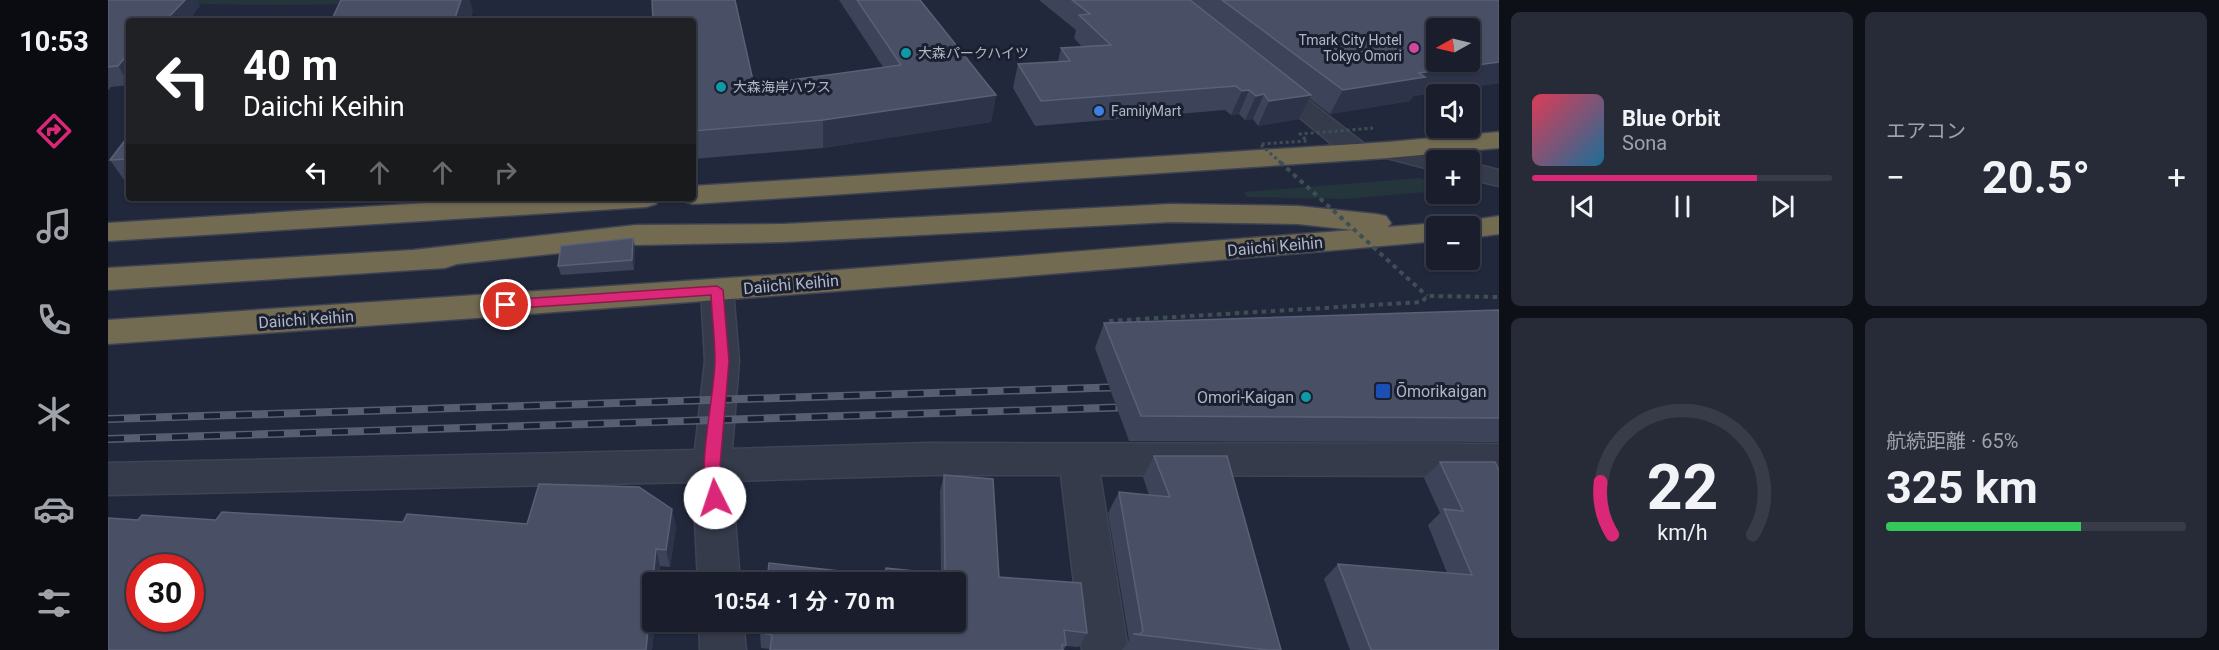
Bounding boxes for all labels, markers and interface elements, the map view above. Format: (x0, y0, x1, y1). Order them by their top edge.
north arrow (1426, 18, 1480, 72)
map controls (1426, 18, 1480, 270)
text: 10:53 (19, 26, 89, 58)
place label: Tmark City Hotel Tokyo Omori (1299, 32, 1402, 64)
text: 40 m (243, 41, 338, 90)
marker: Tmark City Hotel Tokyo Omori (1407, 41, 1421, 55)
icon: left (144, 42, 222, 120)
place label: 大森パークハイツ (918, 45, 1029, 61)
marker: 大森パークハイツ (899, 46, 913, 60)
place label: 大森海岸ハウス (733, 79, 831, 95)
marker: 大森海岸ハウス (714, 80, 728, 94)
button: sound (1426, 84, 1480, 138)
text: Daiichi Keihin (243, 91, 405, 123)
place label: FamilyMart (1111, 103, 1182, 119)
marker: FamilyMart (1092, 104, 1106, 118)
text: Blue Orbit (1622, 106, 1720, 131)
icon: directions (33, 110, 75, 152)
text: エアコン (1886, 119, 1966, 143)
text: Sona (1622, 131, 1667, 155)
button: + (1426, 150, 1480, 204)
text: 20.5° (1982, 151, 2090, 204)
icon: left (300, 156, 333, 189)
icon: ahead (363, 156, 396, 189)
icon: ahead (426, 156, 459, 189)
icon: right (489, 156, 522, 189)
text: − (1886, 158, 1905, 197)
text: + (2167, 158, 2186, 197)
icon: previous (1566, 190, 1599, 223)
icon: pause (1666, 190, 1699, 223)
icon: next (1766, 190, 1799, 223)
icon: music (33, 205, 75, 247)
button: − (1426, 216, 1480, 270)
street label: Daiichi Keihin (1227, 233, 1324, 260)
street label: Daiichi Keihin (743, 271, 840, 298)
pin (480, 279, 531, 330)
icon: arrive (489, 288, 522, 321)
icon: phone (33, 299, 75, 341)
street label: Daiichi Keihin (258, 307, 354, 332)
marker: Ōmorikaigan (1374, 382, 1392, 400)
place label: Ōmorikaigan (1396, 382, 1487, 401)
place label: Omori-Kaigan (1197, 388, 1294, 407)
marker: Omori-Kaigan (1299, 390, 1313, 404)
icon: climate (33, 393, 75, 435)
text: 航続距離 · 65% (1886, 429, 2018, 453)
text: 22 (1646, 451, 1718, 524)
text: 325 km (1886, 461, 2038, 514)
position arrow (683, 466, 747, 530)
icon: car (33, 488, 75, 530)
text: km/h (1657, 520, 1707, 545)
speed limit sign: 30 (126, 554, 204, 632)
icon: filters (33, 582, 75, 624)
text: 10:54 · 1 分 · 70 m (713, 589, 895, 614)

